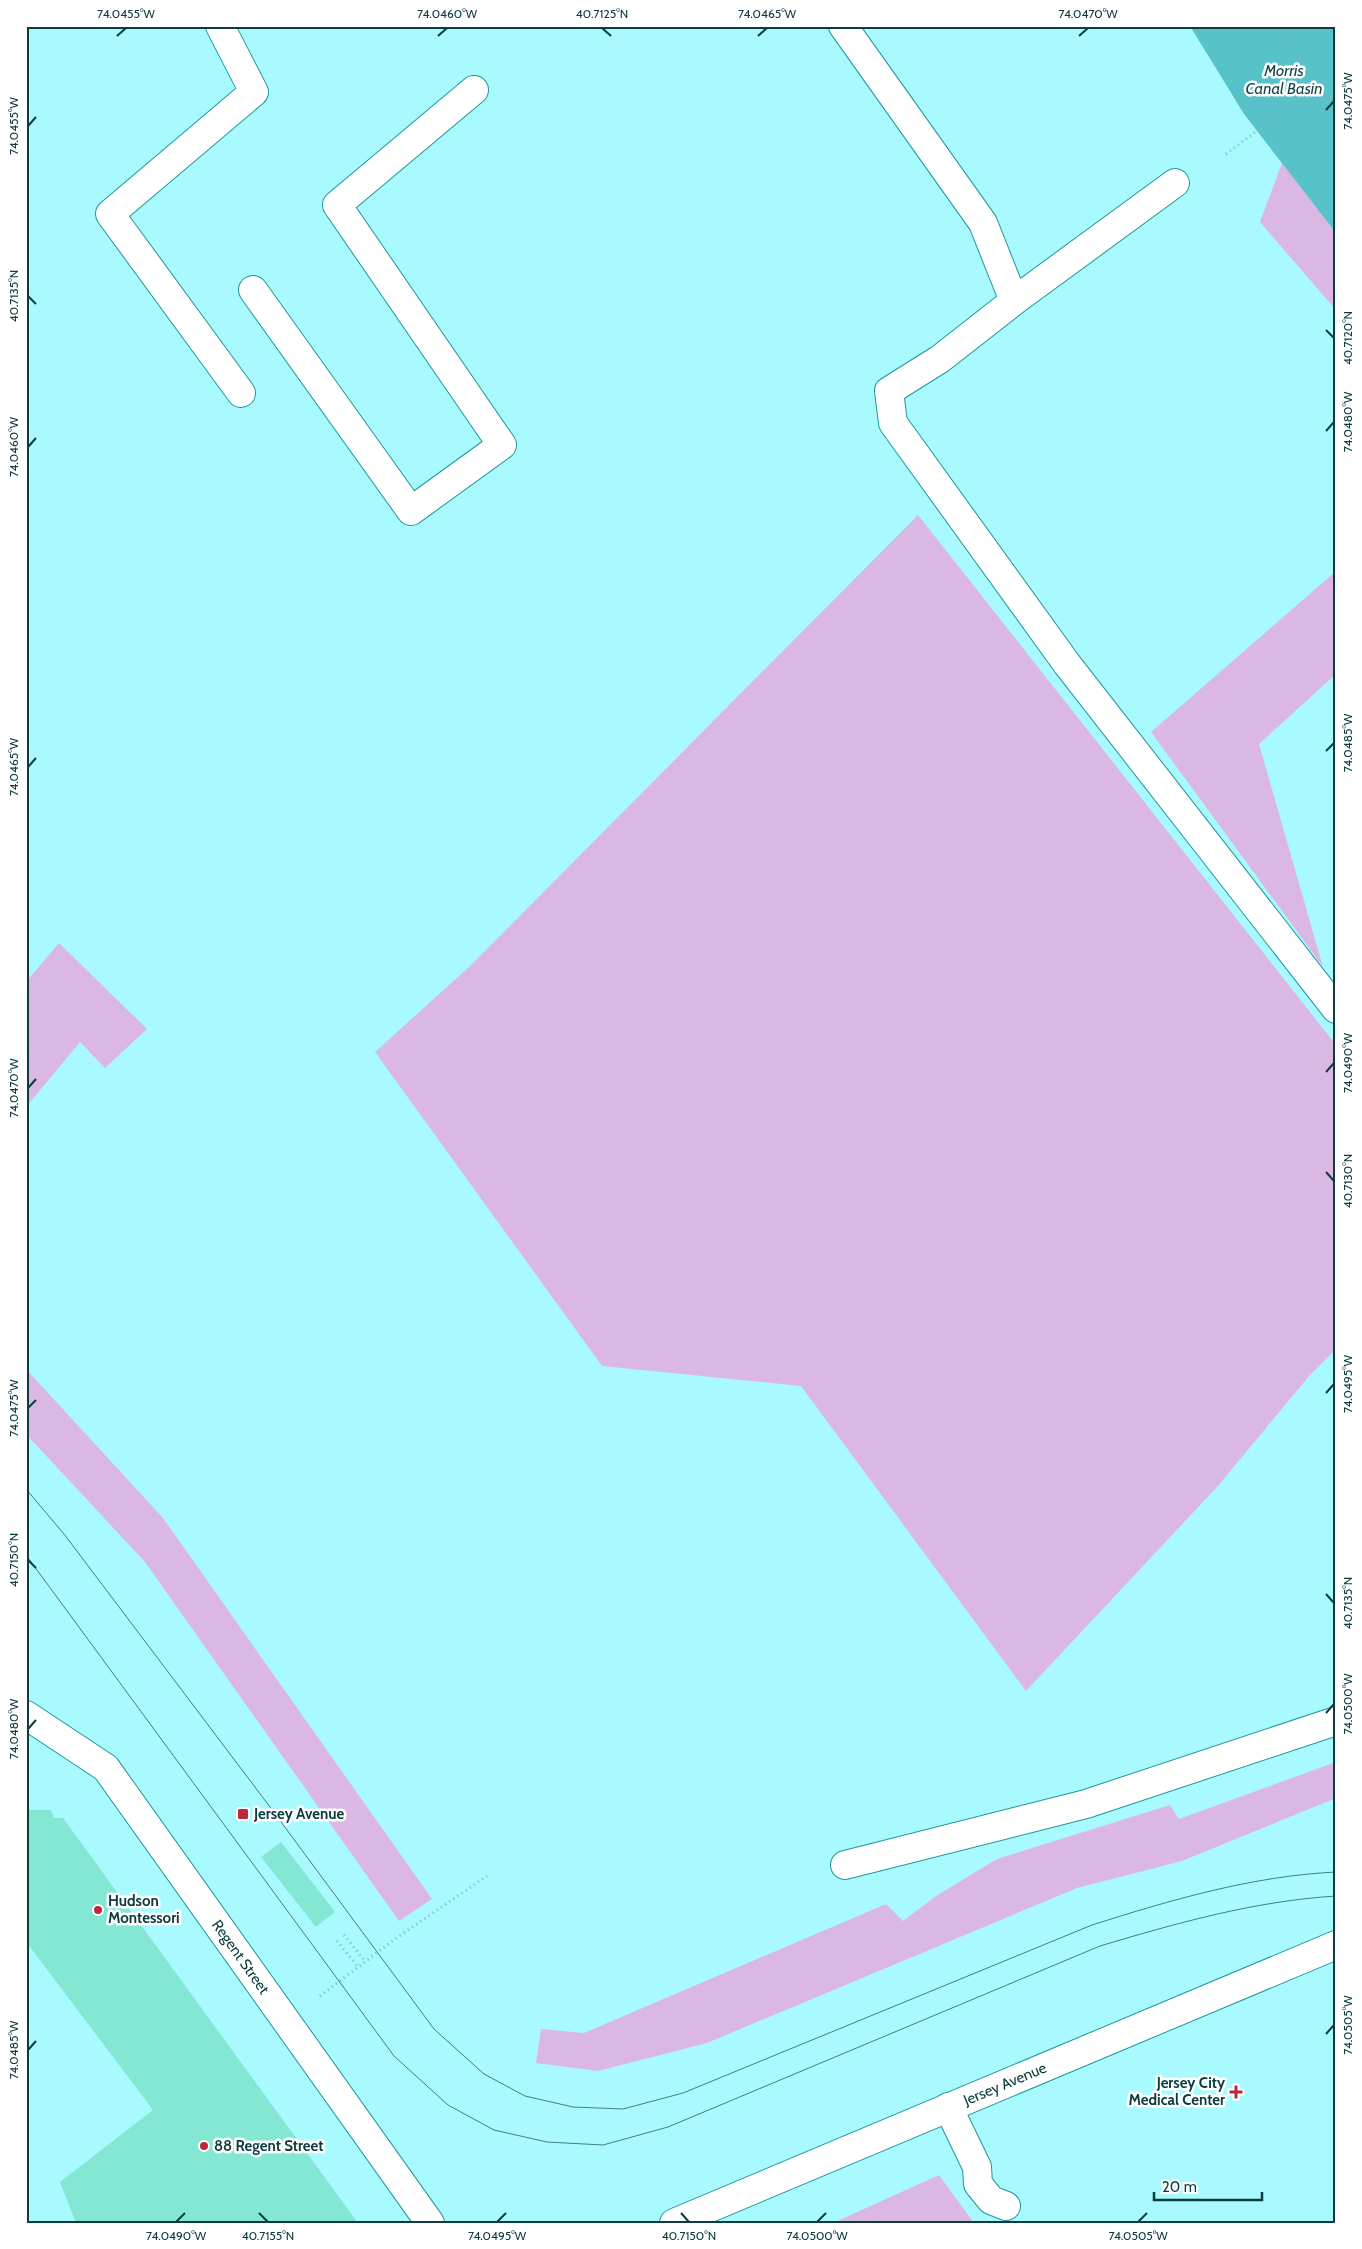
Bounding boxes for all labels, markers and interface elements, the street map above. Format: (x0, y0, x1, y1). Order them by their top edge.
text: 74.0455°W (97, 6, 156, 21)
text: 74.0460°W (417, 6, 478, 21)
text: 40.7125°N (576, 6, 628, 21)
text: 74.0465°W (738, 6, 797, 21)
text: 74.0470°W (1058, 6, 1118, 21)
water label: Morris Canal Basin (1245, 61, 1323, 98)
text: 74.0475°W (1340, 72, 1355, 130)
text: 74.0455°W (6, 96, 21, 155)
text: 40.7135°N (6, 270, 21, 322)
text: 40.7120°N (1340, 311, 1355, 365)
text: 74.0480°W (1340, 391, 1355, 452)
text: 74.0460°W (6, 416, 21, 477)
text: 74.0485°W (1340, 713, 1355, 772)
text: 74.0465°W (6, 737, 21, 796)
text: 74.0490°W (1340, 1032, 1355, 1093)
text: 74.0470°W (6, 1058, 21, 1118)
text: 40.7130°N (1340, 1154, 1355, 1208)
text: 74.0495°W (1340, 1354, 1355, 1413)
text: 74.0475°W (6, 1379, 21, 1437)
text: 40.7150°N (6, 1533, 21, 1587)
text: 40.7135°N (1340, 1577, 1355, 1629)
text: 74.0500°W (1340, 1673, 1355, 1735)
text: 74.0480°W (6, 1698, 21, 1759)
place label: Jersey Avenue (253, 1805, 344, 1823)
marker: Jersey Avenue (236, 1807, 250, 1821)
place label: Hudson Montessori (108, 1892, 180, 1927)
marker: Hudson Montessori (92, 1904, 104, 1916)
street label: Regent Street (208, 1916, 273, 1998)
text: 74.0505°W (1340, 1995, 1355, 2055)
text: 74.0485°W (6, 2020, 21, 2079)
street label: Jersey Avenue (960, 2058, 1050, 2110)
place label: Jersey City Medical Center (1128, 2074, 1226, 2109)
marker: Jersey City Medical Center (1229, 2085, 1243, 2099)
place label: 88 Regent Street (214, 2137, 323, 2155)
marker: 88 Regent Street (198, 2140, 210, 2152)
scale bar (1154, 2169, 1262, 2201)
text: 20 m (1162, 2178, 1197, 2196)
text: 74.0490°W (146, 2228, 207, 2243)
text: 40.7155°N (242, 2228, 294, 2243)
text: 74.0495°W (468, 2228, 527, 2243)
text: 40.7150°N (662, 2228, 716, 2243)
text: 74.0500°W (786, 2228, 848, 2243)
text: 74.0505°W (1108, 2228, 1168, 2243)

